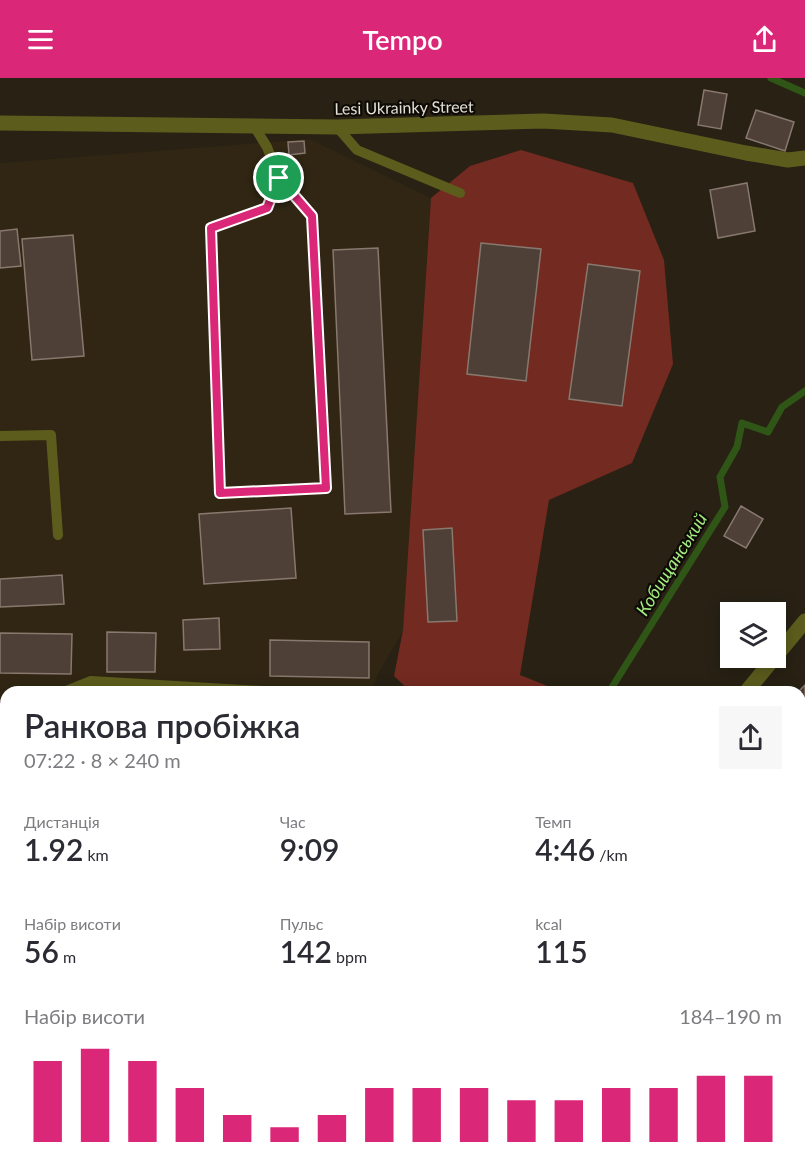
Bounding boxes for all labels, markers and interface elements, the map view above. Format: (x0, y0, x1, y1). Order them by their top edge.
icon: menu (24, 23, 57, 56)
text: Tempo (362, 23, 443, 56)
icon: share (748, 23, 781, 56)
street label: Lesi Ukrainky Street (334, 96, 474, 118)
pin (253, 152, 304, 203)
icon: arrive (262, 161, 295, 194)
water label: Кобищанський (631, 509, 711, 619)
map controls (720, 602, 786, 668)
button: layers (720, 602, 786, 668)
text: Ранкова пробіжка (24, 705, 300, 745)
button: share (719, 706, 782, 769)
text: 07:22 · 8 × 240 m (24, 748, 181, 772)
text: Дистанція (24, 812, 100, 831)
text: Час (280, 812, 306, 831)
text: Темп (535, 812, 572, 831)
text: 1.92 (24, 831, 83, 867)
text: 9:09 (280, 831, 339, 867)
text: 4:46 (535, 831, 595, 867)
text: km (83, 845, 109, 864)
text: /km (595, 845, 628, 864)
text: Набір висоти (24, 914, 121, 933)
text: Пульс (280, 914, 323, 933)
text: kcal (535, 914, 562, 933)
text: 56 (24, 933, 59, 969)
text: 142 (280, 933, 332, 969)
text: 115 (535, 933, 588, 969)
text: m (59, 947, 76, 966)
text: bpm (332, 947, 367, 966)
text: Набір висоти (24, 1004, 145, 1028)
text: 184–190 m (679, 1004, 782, 1028)

